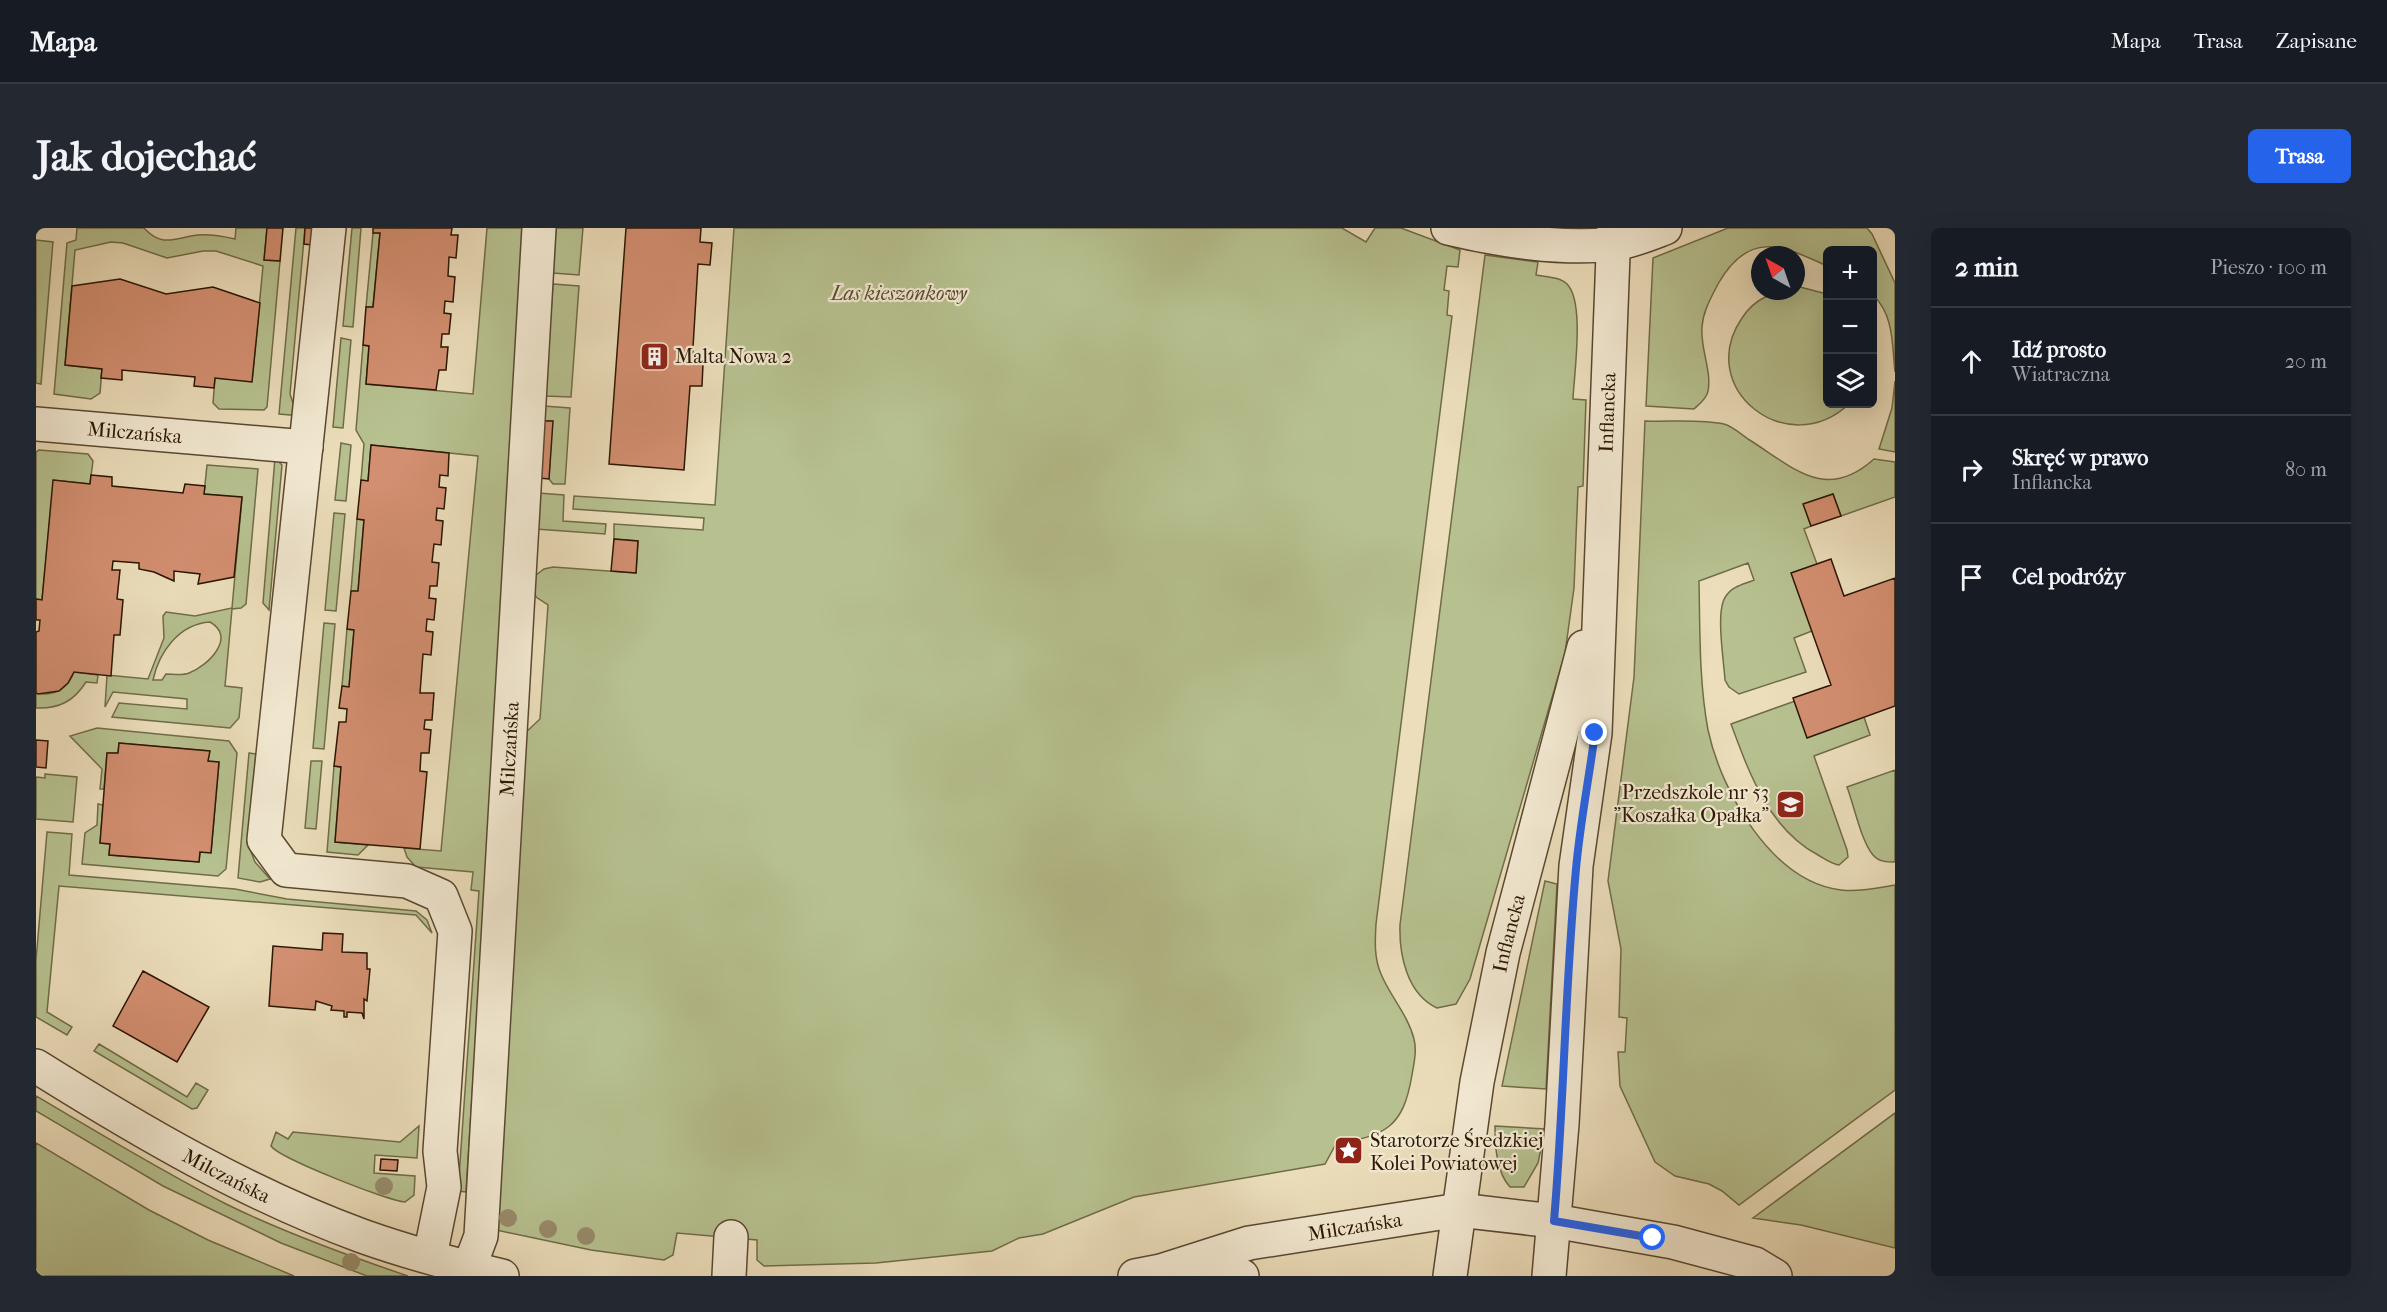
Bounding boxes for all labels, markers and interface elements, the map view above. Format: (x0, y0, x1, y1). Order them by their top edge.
text: Mapa (30, 25, 97, 58)
text: Mapa (2111, 29, 2161, 53)
text: Trasa (2194, 29, 2243, 53)
text: Zapisane (2276, 29, 2357, 53)
button: Trasa (2248, 129, 2351, 183)
text: Jak dojechać (36, 132, 256, 181)
north arrow (1751, 246, 1805, 300)
map controls (1823, 246, 1877, 408)
button: + (1823, 246, 1877, 300)
text: 2 min (1955, 252, 2018, 283)
text: Pieszo · 100 m (2210, 256, 2327, 279)
park label: Las kieszonkowy (829, 282, 968, 305)
button: − (1823, 300, 1877, 354)
text: Idź prosto (2012, 337, 2106, 363)
building icon: Malta Nowa 2 (638, 340, 670, 372)
place label: Malta Nowa 2 (675, 345, 792, 368)
icon: ahead (1955, 345, 1988, 378)
text: 20 m (2285, 350, 2327, 373)
button: layers (1823, 354, 1877, 408)
text: Wiatraczna (2012, 363, 2110, 386)
street label: Inflancka (1595, 371, 1621, 453)
street label: Milczańska (86, 417, 184, 448)
text: Skręć w prawo (2012, 445, 2148, 471)
icon: right (1955, 453, 1988, 486)
text: 80 m (2285, 458, 2327, 481)
text: Inflancka (2012, 471, 2092, 494)
icon: arrive (1955, 561, 1988, 594)
text: Cel podróży (2012, 564, 2125, 590)
street label: Milczańska (495, 700, 524, 797)
route end (1581, 719, 1607, 745)
place label: Przedszkole nr 53 "Koszałka Opałka" (1613, 781, 1769, 827)
school or university icon: Przedszkole nr 53 "Koszałka Opałka" (1774, 788, 1806, 820)
street label: Inflancka (1488, 891, 1530, 974)
place label: Starotorze Średzkiej Kolei Powiatowej (1370, 1128, 1543, 1175)
place icon: Starotorze Średzkiej Kolei Powiatowej (1333, 1135, 1365, 1167)
street label: Milczańska (179, 1144, 274, 1208)
street label: Milczańska (1306, 1208, 1404, 1246)
route start (1639, 1224, 1665, 1250)

